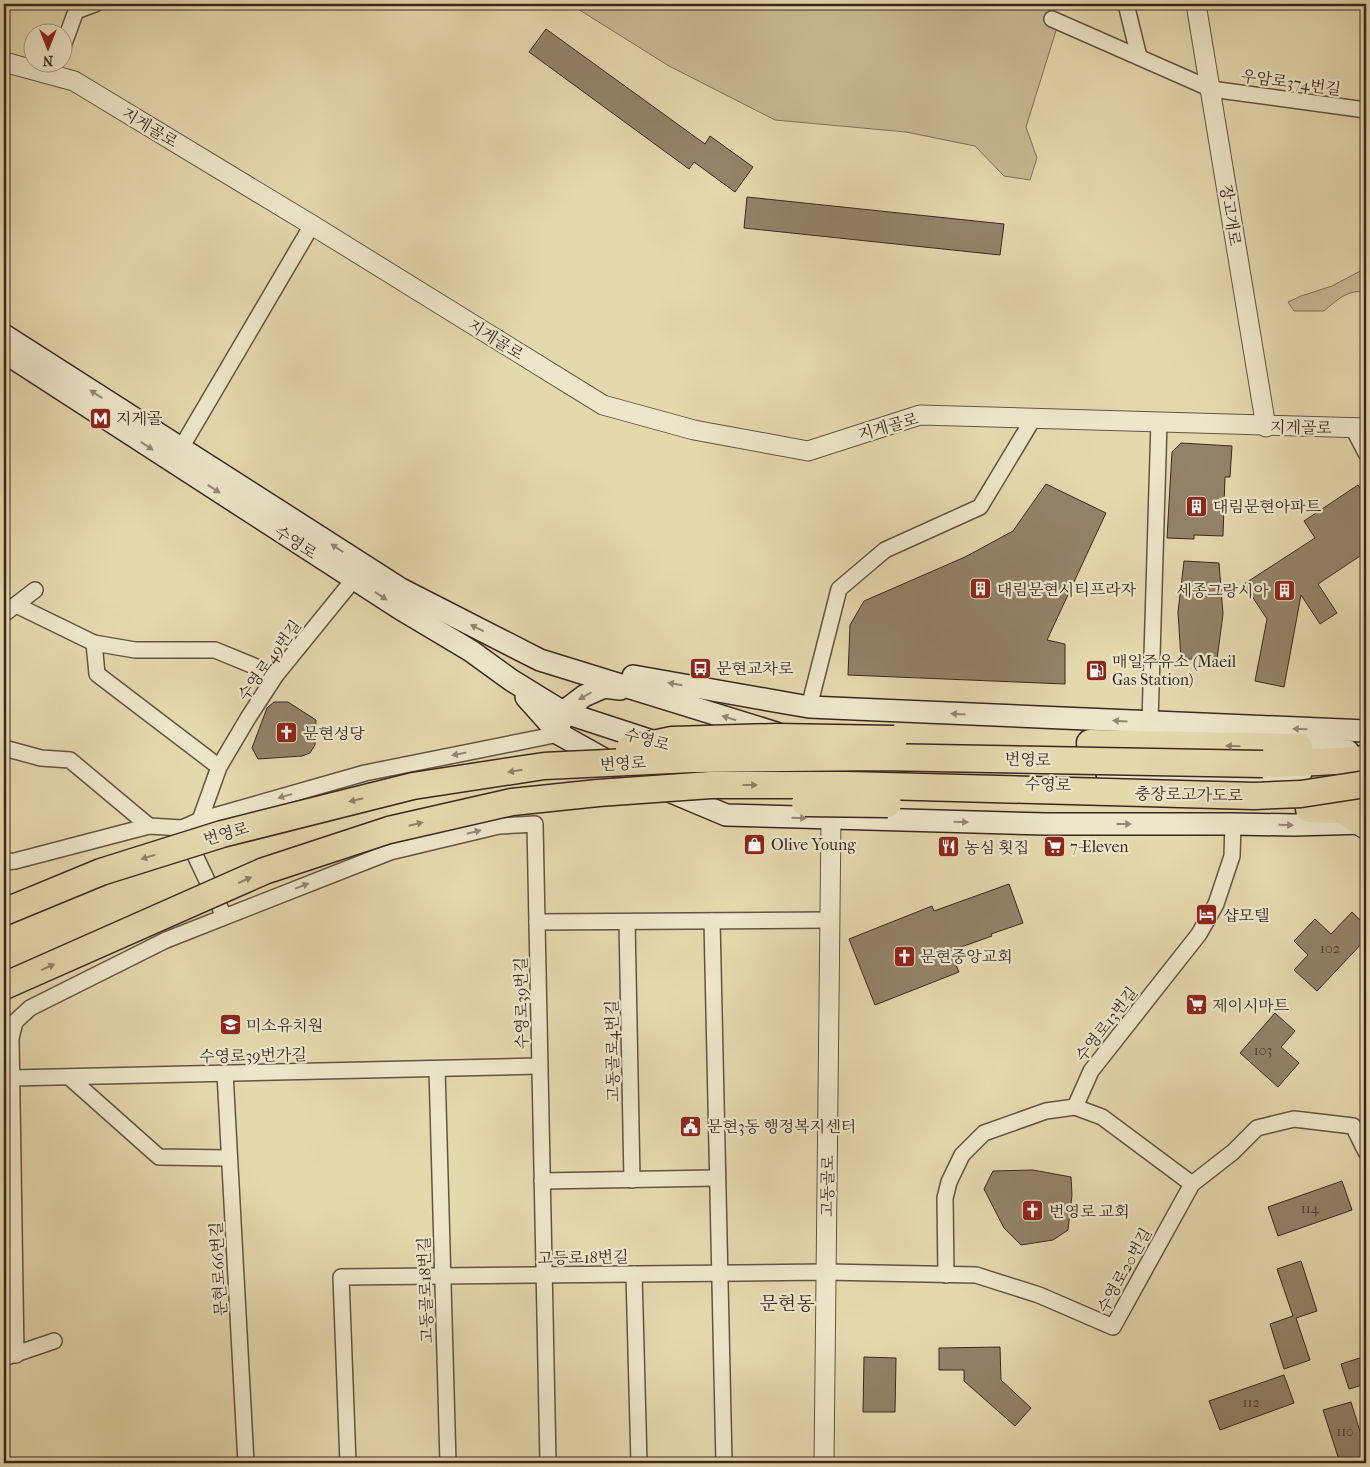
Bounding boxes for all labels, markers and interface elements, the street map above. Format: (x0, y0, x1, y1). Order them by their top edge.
north arrow (22, 22, 72, 72)
text: N (42, 52, 53, 69)
street label: 우암로374번길 (1240, 66, 1342, 99)
street label: 지게골로 (118, 103, 182, 152)
street label: 장고개로 (1216, 183, 1245, 248)
street label: 지게골로 (464, 315, 527, 364)
one-way arrow (89, 389, 103, 399)
metro station icon: 지게골 (88, 406, 112, 430)
place label: 지게골 (116, 409, 163, 428)
street label: 지게골로 (856, 409, 921, 444)
street label: 지게골로 (1270, 417, 1333, 438)
one-way arrow (141, 441, 154, 451)
one-way arrow (208, 484, 221, 494)
building icon: 대림문현아파트 (1185, 494, 1209, 518)
place label: 대림문현아파트 (1213, 497, 1322, 516)
street label: 수영로 (271, 522, 321, 563)
one-way arrow (330, 543, 343, 552)
building icon: 대림문현시티프라자 (969, 577, 993, 601)
building icon: 세종그랑시아 (1273, 578, 1297, 602)
place label: 대림문현시티프라자 (997, 580, 1137, 599)
place label: 세종그랑시아 (1176, 581, 1270, 600)
one-way arrow (374, 591, 387, 601)
street label: 수영로49번길 (234, 616, 305, 704)
one-way arrow (470, 624, 485, 632)
place label: 매일주유소 (Maeil Gas Station) (1112, 652, 1237, 689)
bus stop icon: 문현교차로 (688, 656, 712, 680)
fuel station icon: 매일주유소 (Maeil Gas Station) (1084, 658, 1108, 682)
place label: 문현교차로 (716, 659, 794, 678)
one-way arrow (667, 680, 683, 688)
one-way arrow (579, 692, 592, 701)
one-way arrow (950, 709, 966, 717)
one-way arrow (722, 714, 737, 722)
one-way arrow (1112, 716, 1128, 724)
church icon: 문현성당 (275, 721, 299, 745)
place label: 문현성당 (303, 724, 365, 743)
street label: 수영로 (622, 724, 672, 755)
one-way arrow (1292, 724, 1308, 732)
one-way arrow (1224, 742, 1240, 750)
street label: 번영로 (1005, 750, 1052, 769)
one-way arrow (451, 751, 467, 759)
street label: 번영로 (599, 753, 647, 774)
one-way arrow (507, 767, 523, 775)
street label: 수영로 (1024, 774, 1072, 795)
one-way arrow (743, 781, 759, 789)
street label: 충장로고가도로 (1135, 784, 1244, 805)
one-way arrow (277, 793, 292, 801)
one-way arrow (348, 796, 363, 804)
one-way arrow (791, 814, 807, 822)
street label: 번영로 (201, 818, 252, 849)
one-way arrow (953, 818, 969, 826)
one-way arrow (408, 820, 423, 828)
one-way arrow (1116, 820, 1132, 828)
one-way arrow (1278, 821, 1294, 829)
one-way arrow (466, 828, 481, 836)
shop icon: Olive Young (743, 832, 767, 856)
supermarket icon: 7-Eleven (1042, 834, 1066, 858)
place label: Olive Young (771, 835, 856, 854)
restaurant icon: 농심 횟집 (936, 835, 960, 859)
place label: 7-Eleven (1070, 837, 1129, 856)
place label: 농심 횟집 (964, 838, 1029, 857)
one-way arrow (141, 853, 156, 861)
one-way arrow (238, 875, 252, 883)
one-way arrow (295, 882, 310, 890)
hotel icon: 샵모텔 (1195, 903, 1219, 927)
place label: 샵모텔 (1223, 906, 1269, 925)
house number: 102 (1320, 940, 1340, 957)
church icon: 문현중앙교회 (892, 944, 916, 968)
place label: 문현중앙교회 (920, 947, 1013, 966)
street label: 수영로39번길 (511, 957, 532, 1049)
one-way arrow (41, 962, 55, 970)
street label: 수영로13번길 (1071, 983, 1141, 1065)
supermarket icon: 제이시마트 (1184, 993, 1208, 1017)
place label: 제이시마트 (1212, 996, 1290, 1015)
street label: 고동골로4번길 (602, 1000, 623, 1102)
school or university icon: 미소유치원 (218, 1013, 242, 1037)
place label: 미소유치원 (246, 1016, 323, 1035)
house number: 103 (1254, 1042, 1272, 1059)
street label: 수영로39번가길 (199, 1045, 307, 1066)
public building icon: 문현3동 행정복지센터 (679, 1114, 703, 1138)
place label: 문현3동 행정복지센터 (707, 1117, 856, 1136)
street label: 고동골로 (817, 1154, 838, 1217)
church icon: 번영로 교회 (1021, 1199, 1045, 1223)
house number: 114 (1301, 1200, 1320, 1217)
place label: 번영로 교회 (1049, 1202, 1130, 1221)
street label: 문현로66번길 (207, 1221, 230, 1317)
street label: 수영로20번길 (1093, 1224, 1156, 1316)
street label: 고동골로18번길 (414, 1236, 437, 1344)
street label: 고등로18번길 (537, 1247, 629, 1268)
district label: 문현동 (759, 1293, 815, 1315)
house number: 112 (1242, 1394, 1260, 1411)
house number: 110 (1336, 1423, 1354, 1440)

